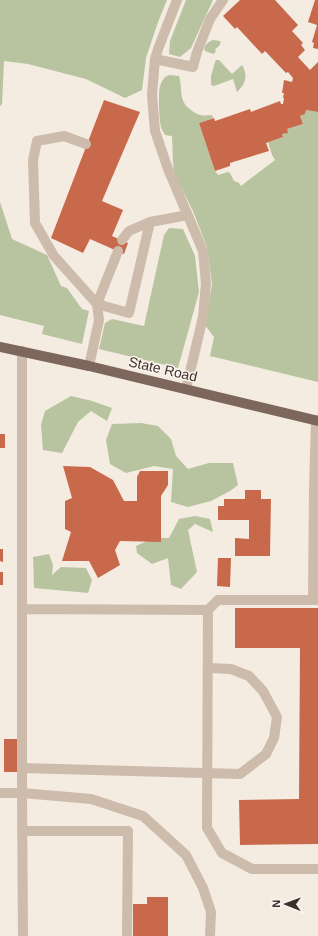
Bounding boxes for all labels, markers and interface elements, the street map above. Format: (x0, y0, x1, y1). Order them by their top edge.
street label: State Road (127, 353, 199, 385)
north arrow (266, 884, 306, 924)
text: N (270, 900, 282, 908)

